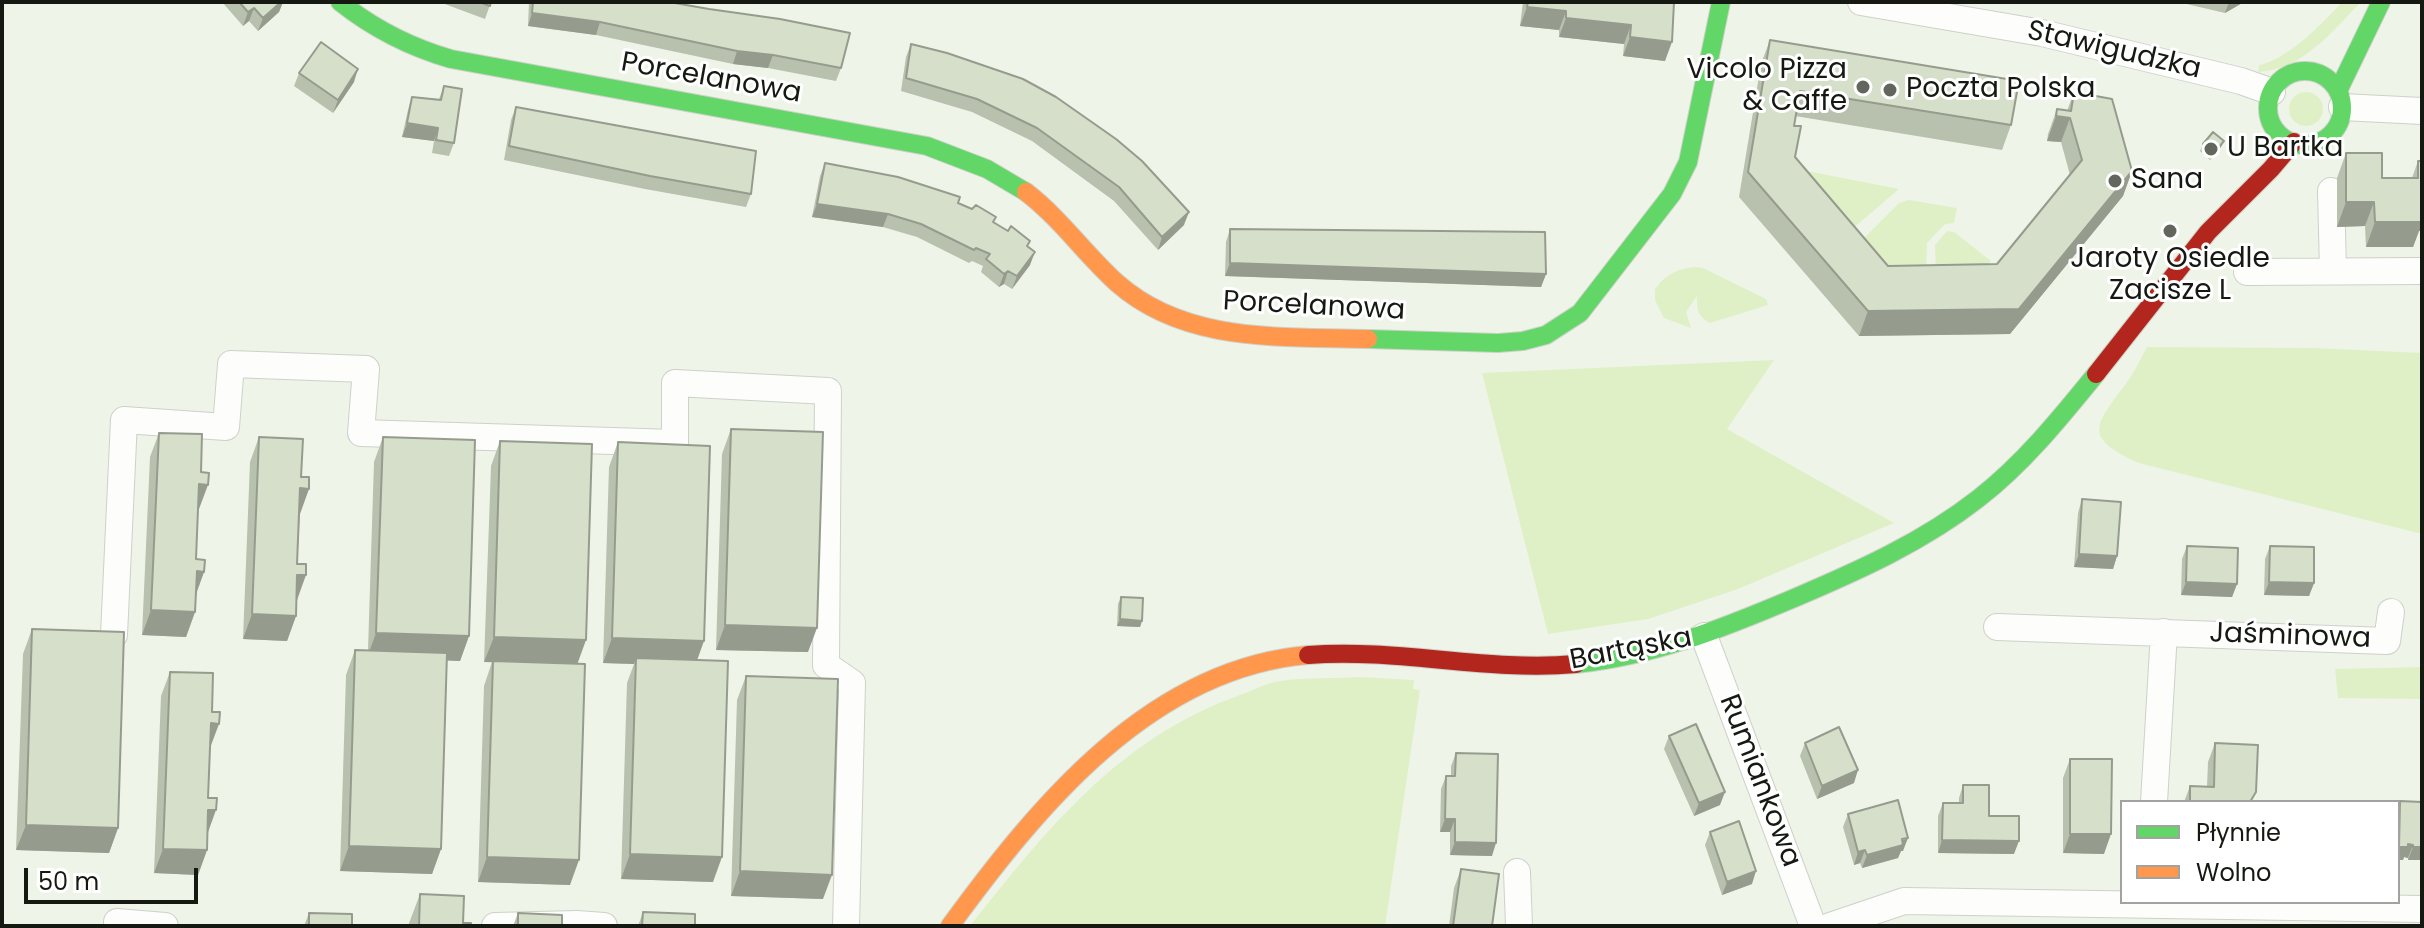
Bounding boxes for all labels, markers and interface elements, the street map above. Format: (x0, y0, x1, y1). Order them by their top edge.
street label: Stawigudzka (2024, 15, 2204, 87)
street label: Porcelanowa (618, 47, 804, 111)
place label: Vicolo Pizza & Caffe (1686, 54, 1847, 120)
place label: Poczta Polska (1906, 73, 2095, 107)
marker: Vicolo Pizza & Caffe (1854, 78, 1872, 96)
marker: Poczta Polska (1881, 81, 1899, 99)
place label: U Bartka (2227, 132, 2343, 166)
marker: U Bartka (2202, 140, 2220, 158)
place label: Sana (2131, 164, 2203, 198)
marker: Sana (2106, 172, 2124, 190)
marker: Jaroty Osiedle Zacisze L (2161, 222, 2179, 240)
place label: Jaroty Osiedle Zacisze L (2070, 243, 2270, 309)
street label: Porcelanowa (1222, 285, 1406, 329)
street label: Jaśminowa (2209, 617, 2371, 657)
street label: Bartąska (1567, 622, 1695, 678)
street label: Rumiankowa (1711, 690, 1807, 872)
legend (2120, 800, 2400, 904)
text: Płynnie (2196, 816, 2281, 849)
scale bar (28, 852, 202, 902)
text: Wolno (2196, 856, 2271, 889)
text: 50 m (38, 865, 99, 898)

